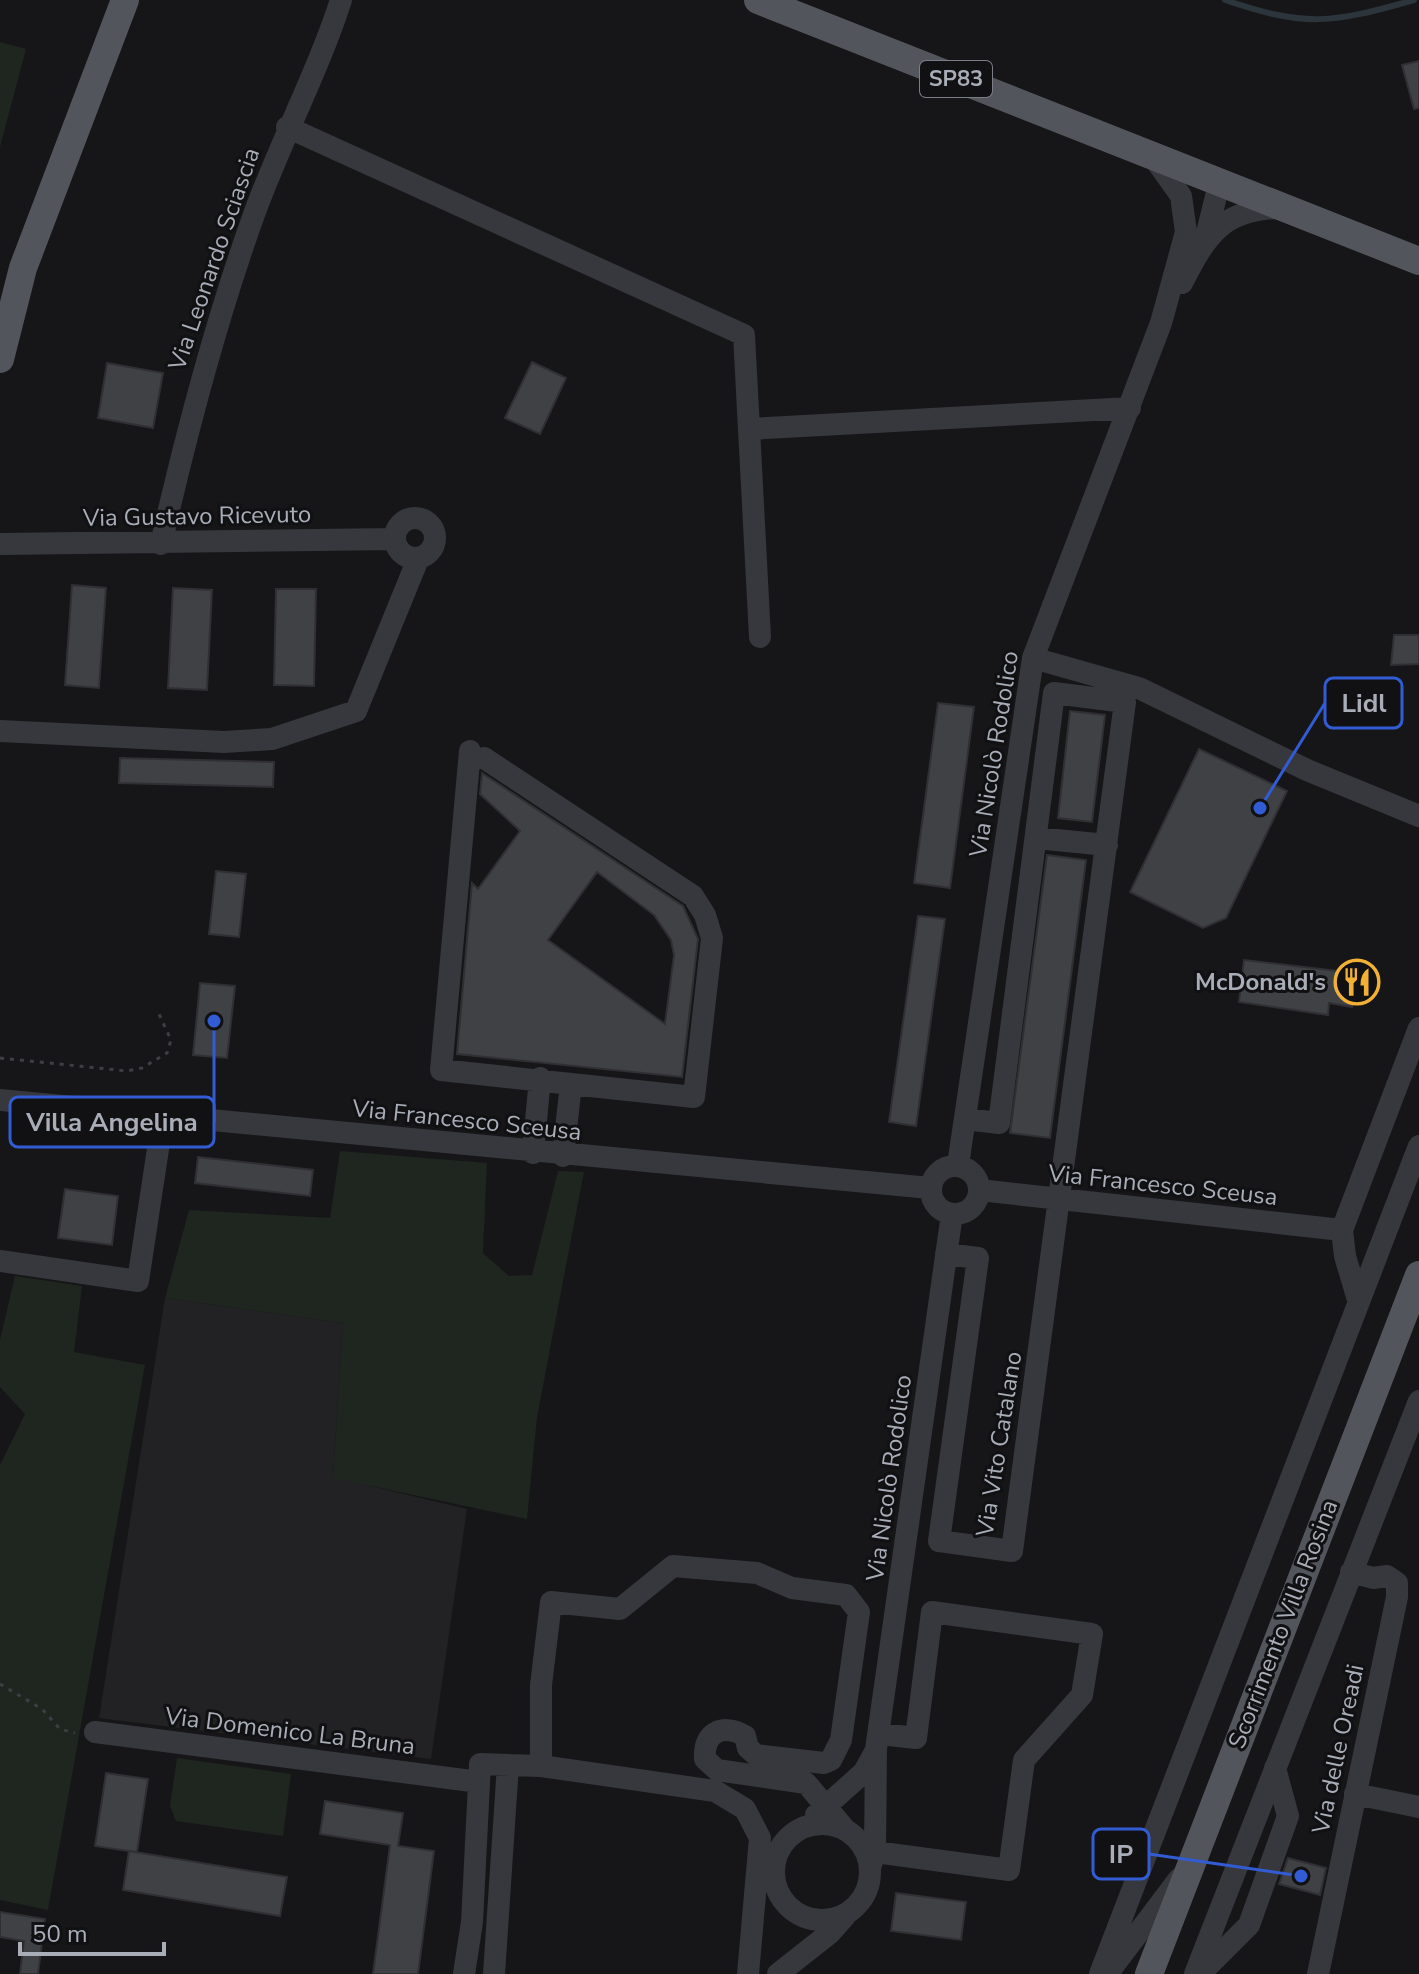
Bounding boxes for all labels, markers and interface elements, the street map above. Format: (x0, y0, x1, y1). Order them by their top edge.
road number: SP83 (920, 61, 992, 97)
street label: Via Leonardo Sciascia (161, 143, 267, 376)
street label: Via Gustavo Ricevuto (81, 498, 312, 534)
street label: Via Nicolò Rodolico (962, 649, 1026, 860)
callout: Lidl (1325, 678, 1402, 728)
text: Lidl (1341, 686, 1387, 721)
restaurant icon: McDonald's (1333, 958, 1381, 1006)
place label: McDonald's (1195, 966, 1326, 998)
street label: Via Francesco Sceusa (350, 1092, 583, 1148)
callout: Villa Angelina (10, 1097, 214, 1147)
text: Villa Angelina (25, 1105, 198, 1140)
street label: Via Francesco Sceusa (1046, 1157, 1279, 1213)
street label: Via Vito Catalano (968, 1349, 1029, 1540)
street label: Via Nicolò Rodolico (859, 1373, 919, 1584)
street label: Scorrimento Villa Rosina (1221, 1495, 1345, 1753)
street label: Via delle Oreadi (1304, 1661, 1372, 1838)
street label: Via Domenico La Bruna (162, 1700, 417, 1762)
callout: IP (1093, 1829, 1149, 1879)
text: IP (1109, 1837, 1133, 1872)
scale bar (20, 1906, 164, 1956)
text: 50 m (32, 1918, 88, 1950)

